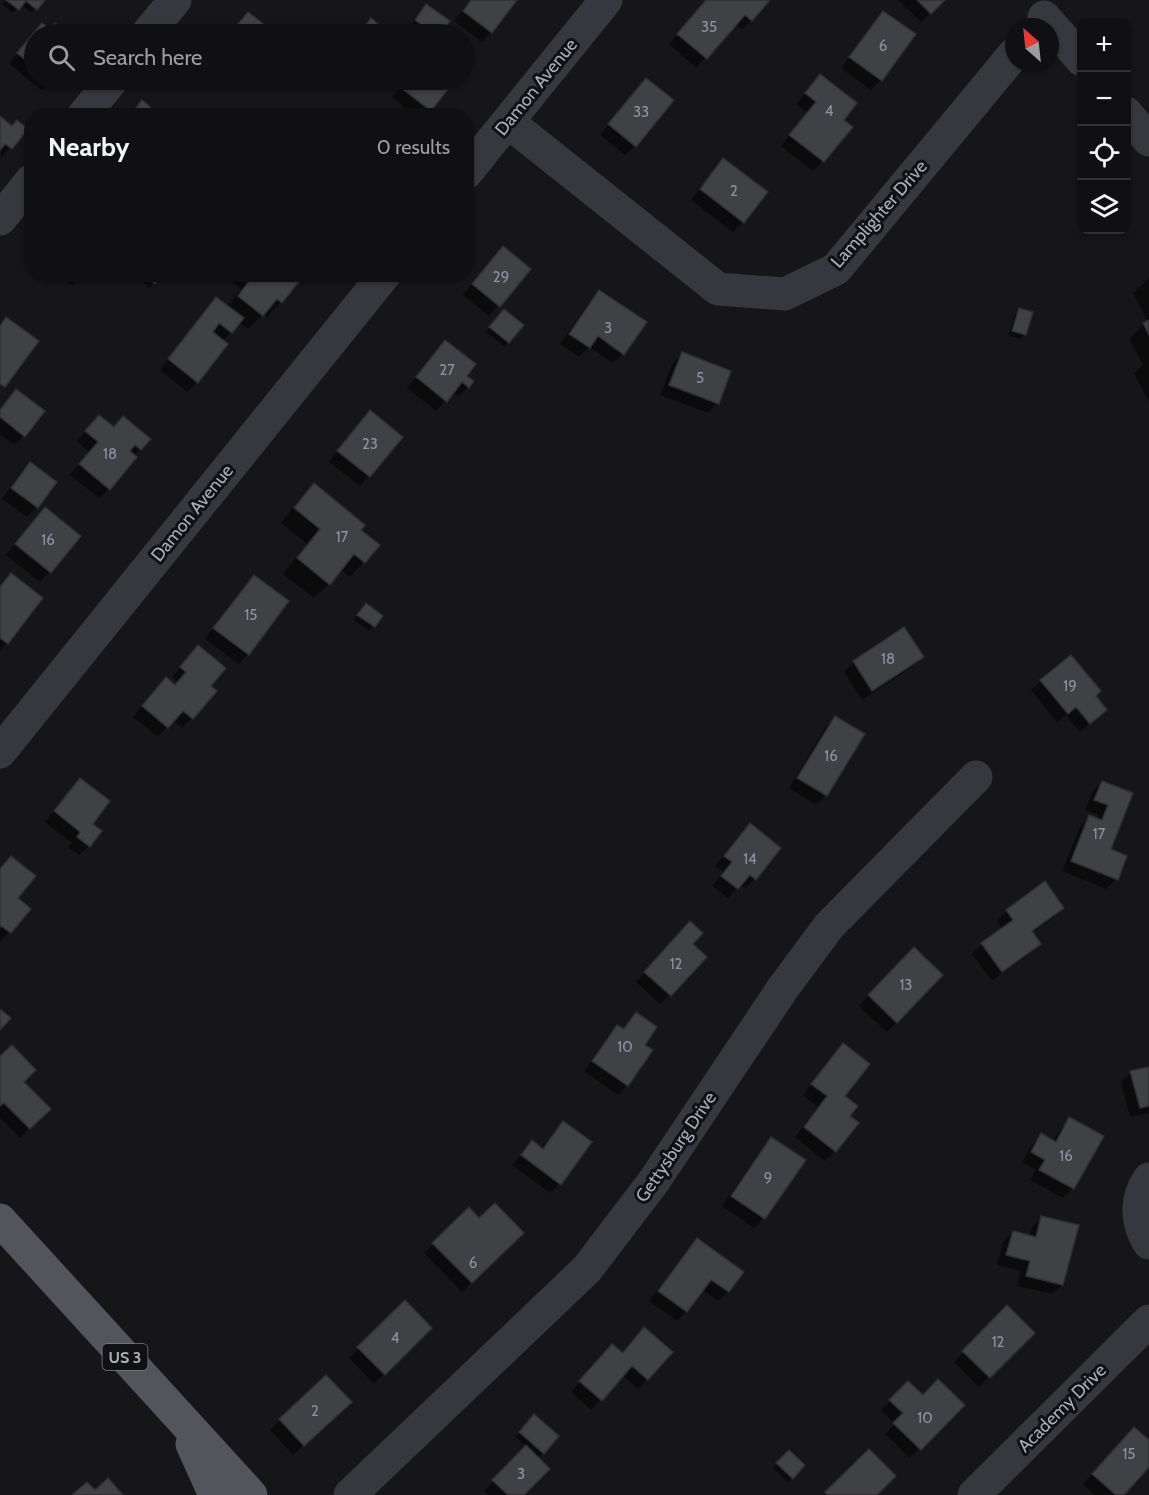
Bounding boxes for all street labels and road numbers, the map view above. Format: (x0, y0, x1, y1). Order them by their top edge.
street label: Damon Avenue (490, 34, 582, 140)
street label: Lamplighter Drive (826, 156, 932, 272)
street label: Damon Avenue (146, 460, 238, 566)
street label: Gettysburg Drive (631, 1088, 721, 1206)
road number: US 3 (102, 1344, 148, 1370)
street label: Academy Drive (1013, 1359, 1111, 1457)

